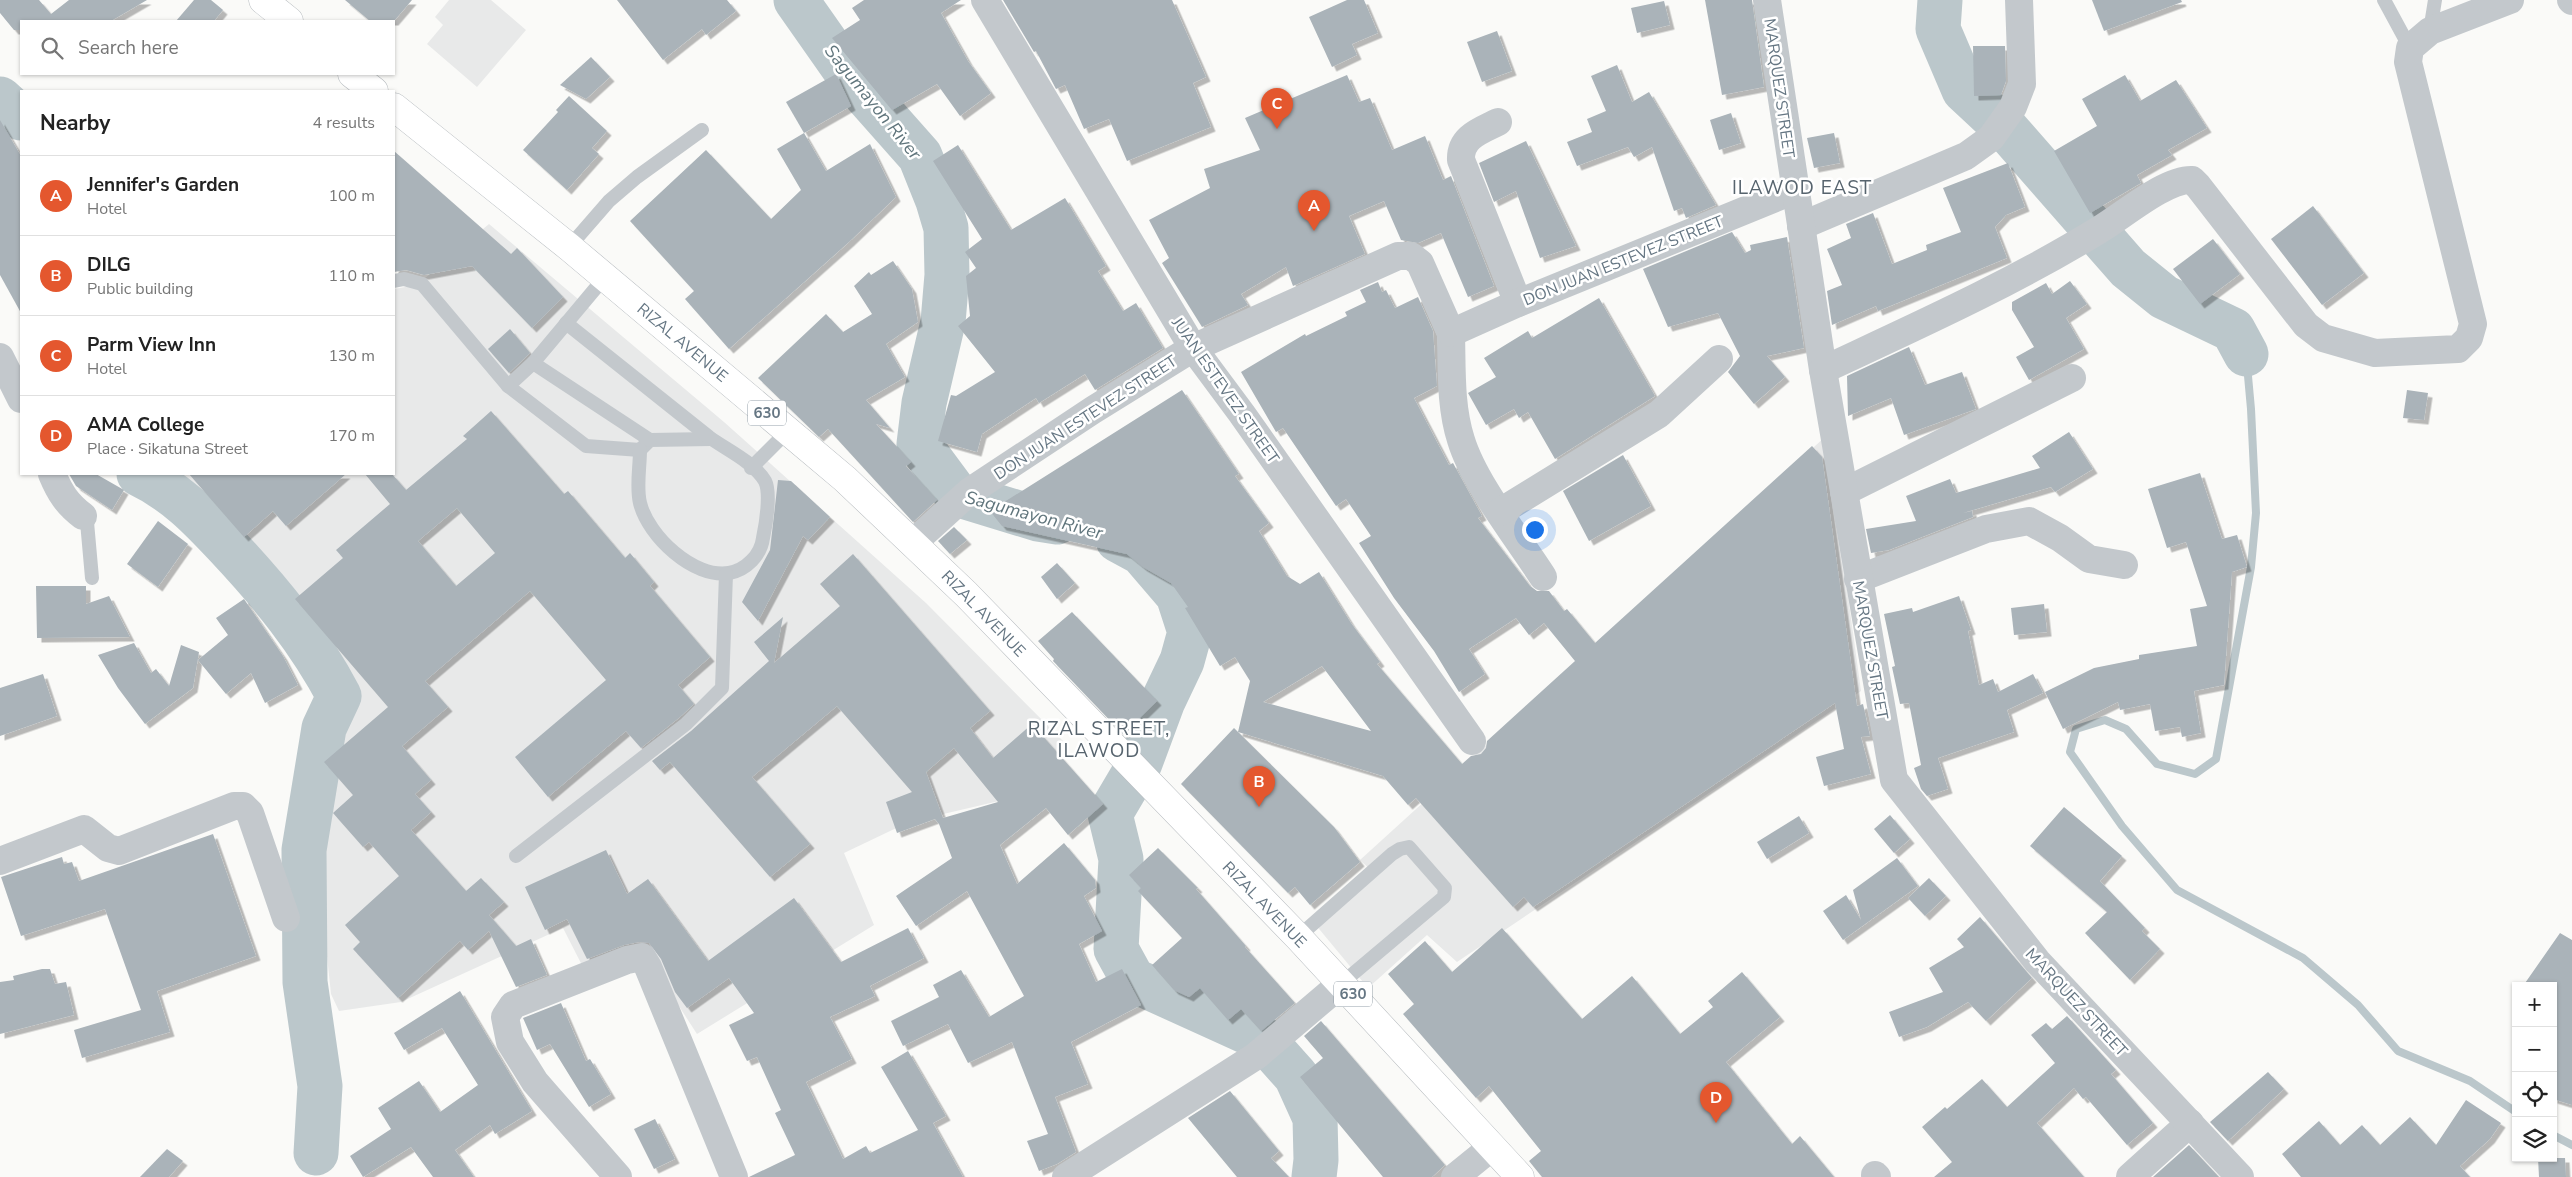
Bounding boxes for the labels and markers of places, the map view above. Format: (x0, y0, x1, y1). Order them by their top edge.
pin: C (1261, 88, 1293, 129)
pin: A (1298, 190, 1330, 231)
pin: B (1243, 766, 1275, 807)
pin: D (1700, 1082, 1732, 1123)

